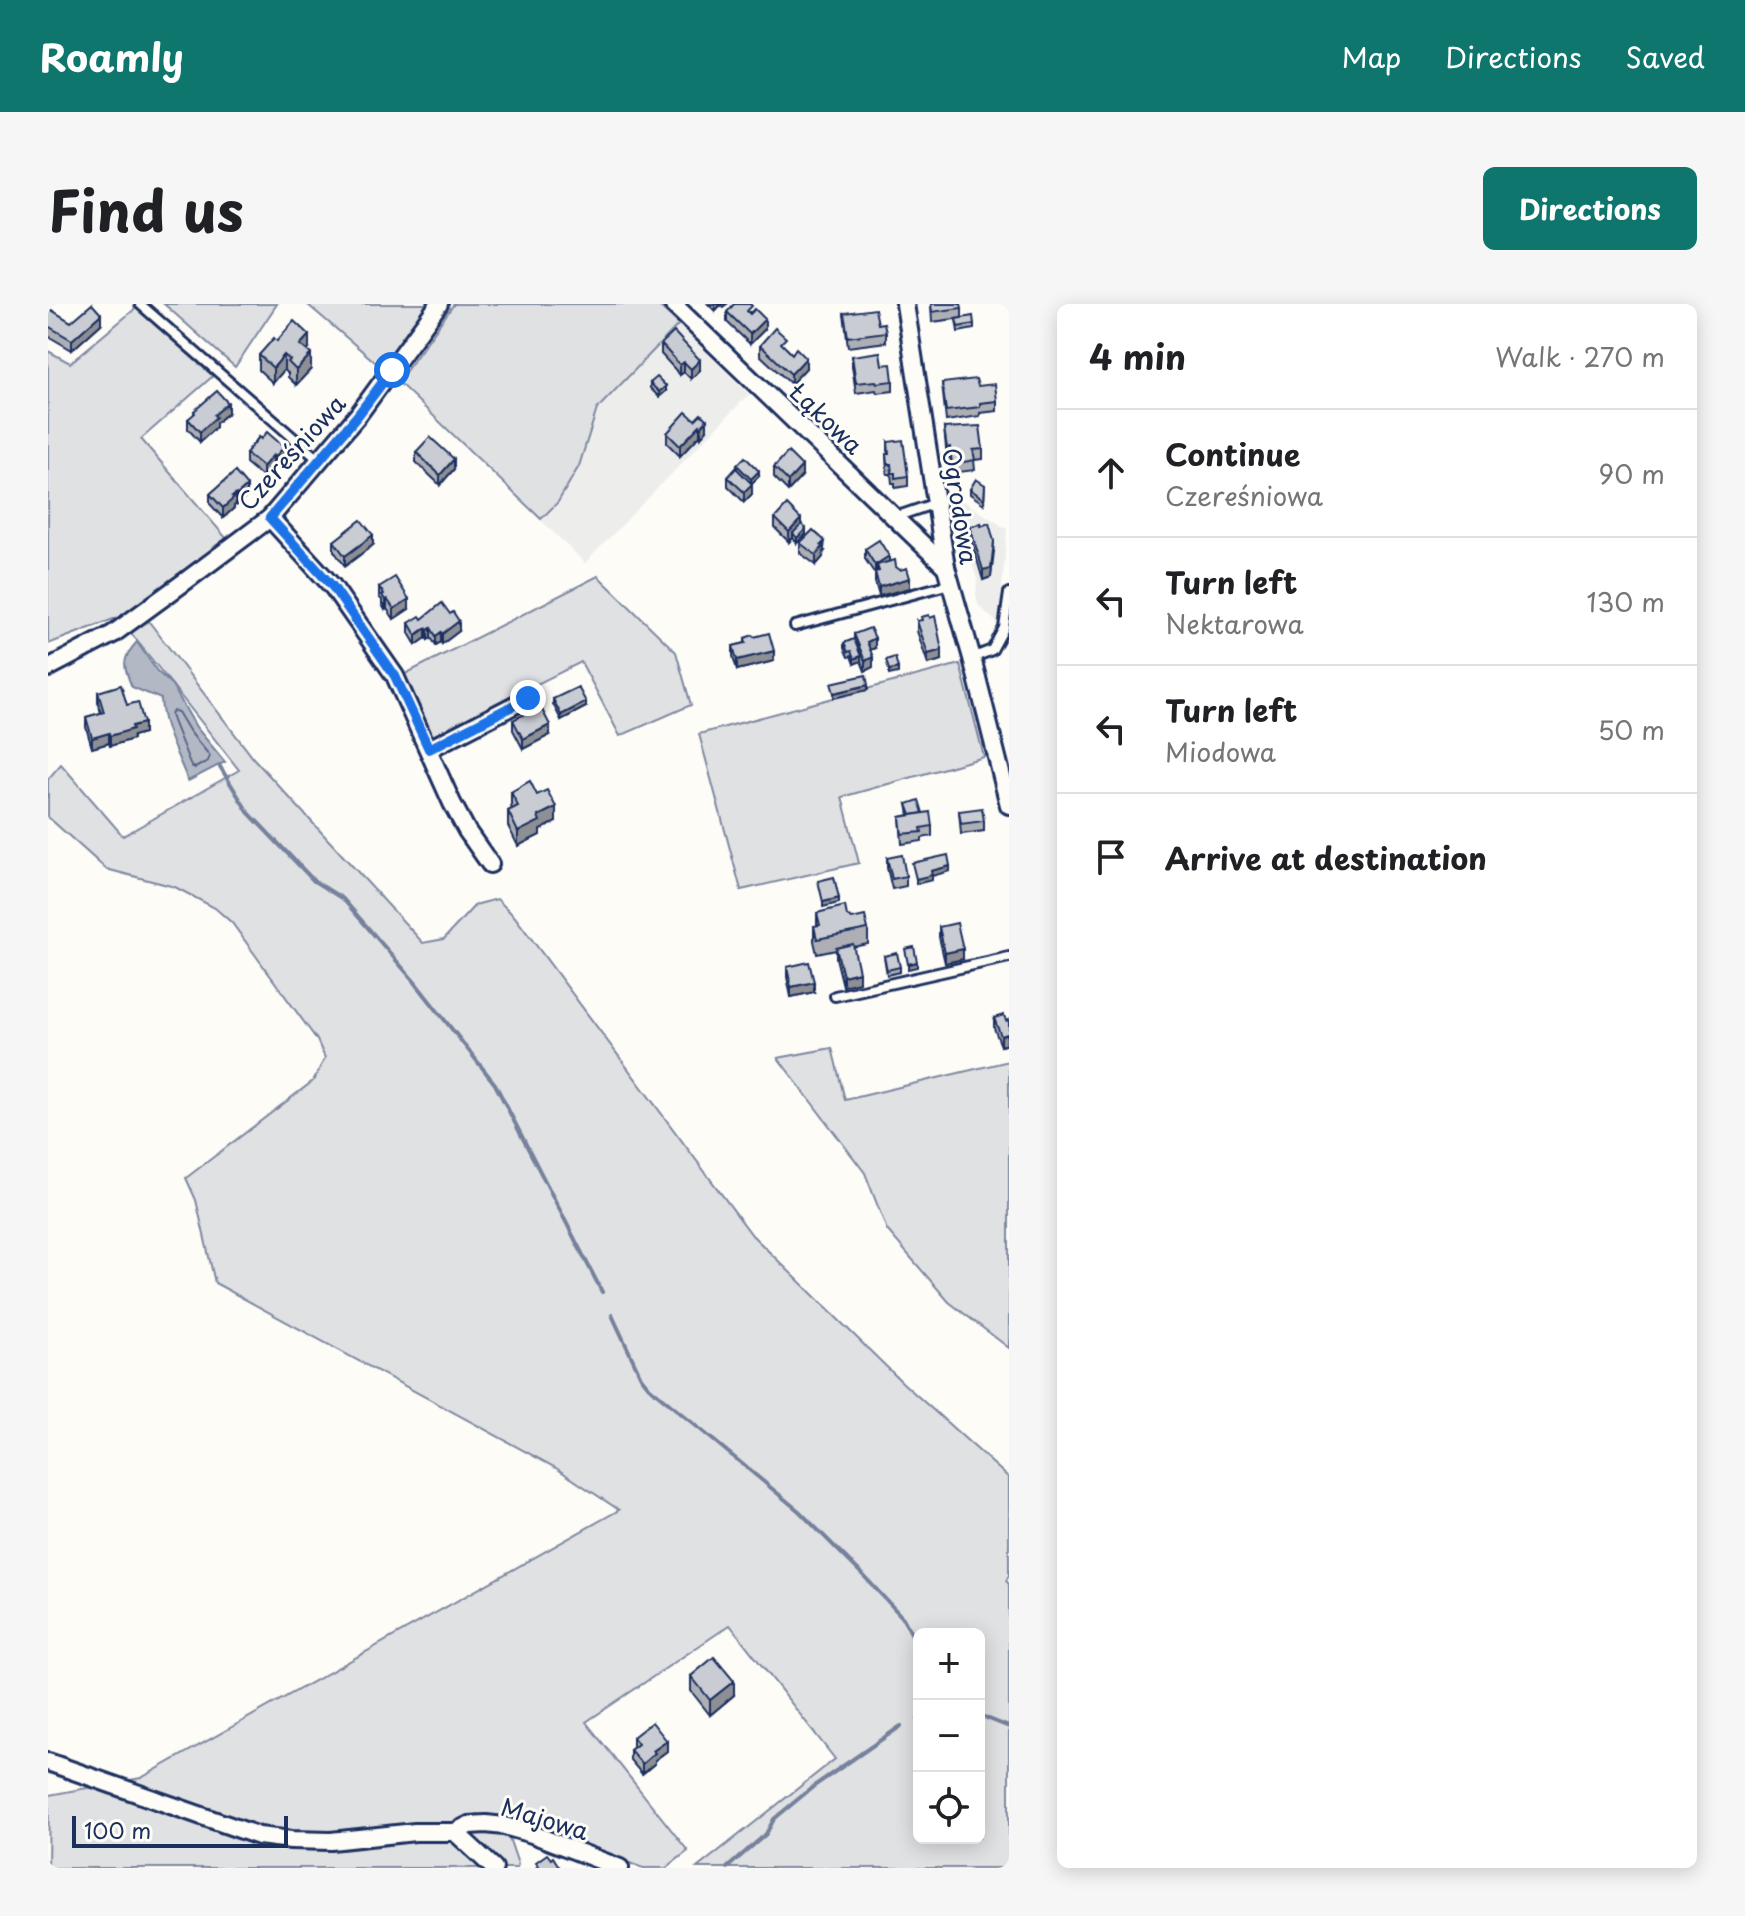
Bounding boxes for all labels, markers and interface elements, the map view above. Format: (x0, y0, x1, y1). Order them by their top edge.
text: Roamly (40, 28, 184, 85)
text: Map (1342, 35, 1401, 78)
text: Directions (1445, 35, 1582, 78)
text: Saved (1626, 35, 1705, 78)
text: Find us (48, 166, 244, 251)
button: Directions (1483, 167, 1697, 250)
text: 4 min (1089, 330, 1186, 382)
text: Walk · 270 m (1495, 337, 1665, 376)
route start (374, 352, 410, 388)
street label: Łąkowa (782, 374, 872, 462)
street label: Czereśniowa (229, 386, 353, 518)
text: Continue (1165, 431, 1300, 476)
street label: Ogrodowa (934, 445, 988, 567)
icon: ahead (1089, 451, 1133, 495)
text: 90 m (1598, 454, 1665, 493)
text: Czereśniowa (1165, 476, 1323, 515)
text: Turn left (1165, 559, 1297, 604)
icon: left (1089, 579, 1133, 623)
text: 130 m (1586, 582, 1665, 621)
text: Nektarowa (1165, 604, 1304, 643)
route end (510, 680, 546, 716)
text: Turn left (1165, 687, 1297, 732)
icon: left (1089, 707, 1133, 751)
text: 50 m (1598, 710, 1665, 749)
text: Miodowa (1165, 732, 1276, 771)
icon: arrive (1089, 835, 1133, 879)
text: Arrive at destination (1165, 835, 1487, 880)
map controls (913, 1628, 985, 1844)
button: + (913, 1628, 985, 1700)
button: − (913, 1700, 985, 1772)
button: locate (913, 1772, 985, 1844)
street label: Majowa (497, 1788, 593, 1848)
scale bar (72, 1812, 288, 1848)
text: 100 m (84, 1813, 151, 1846)

